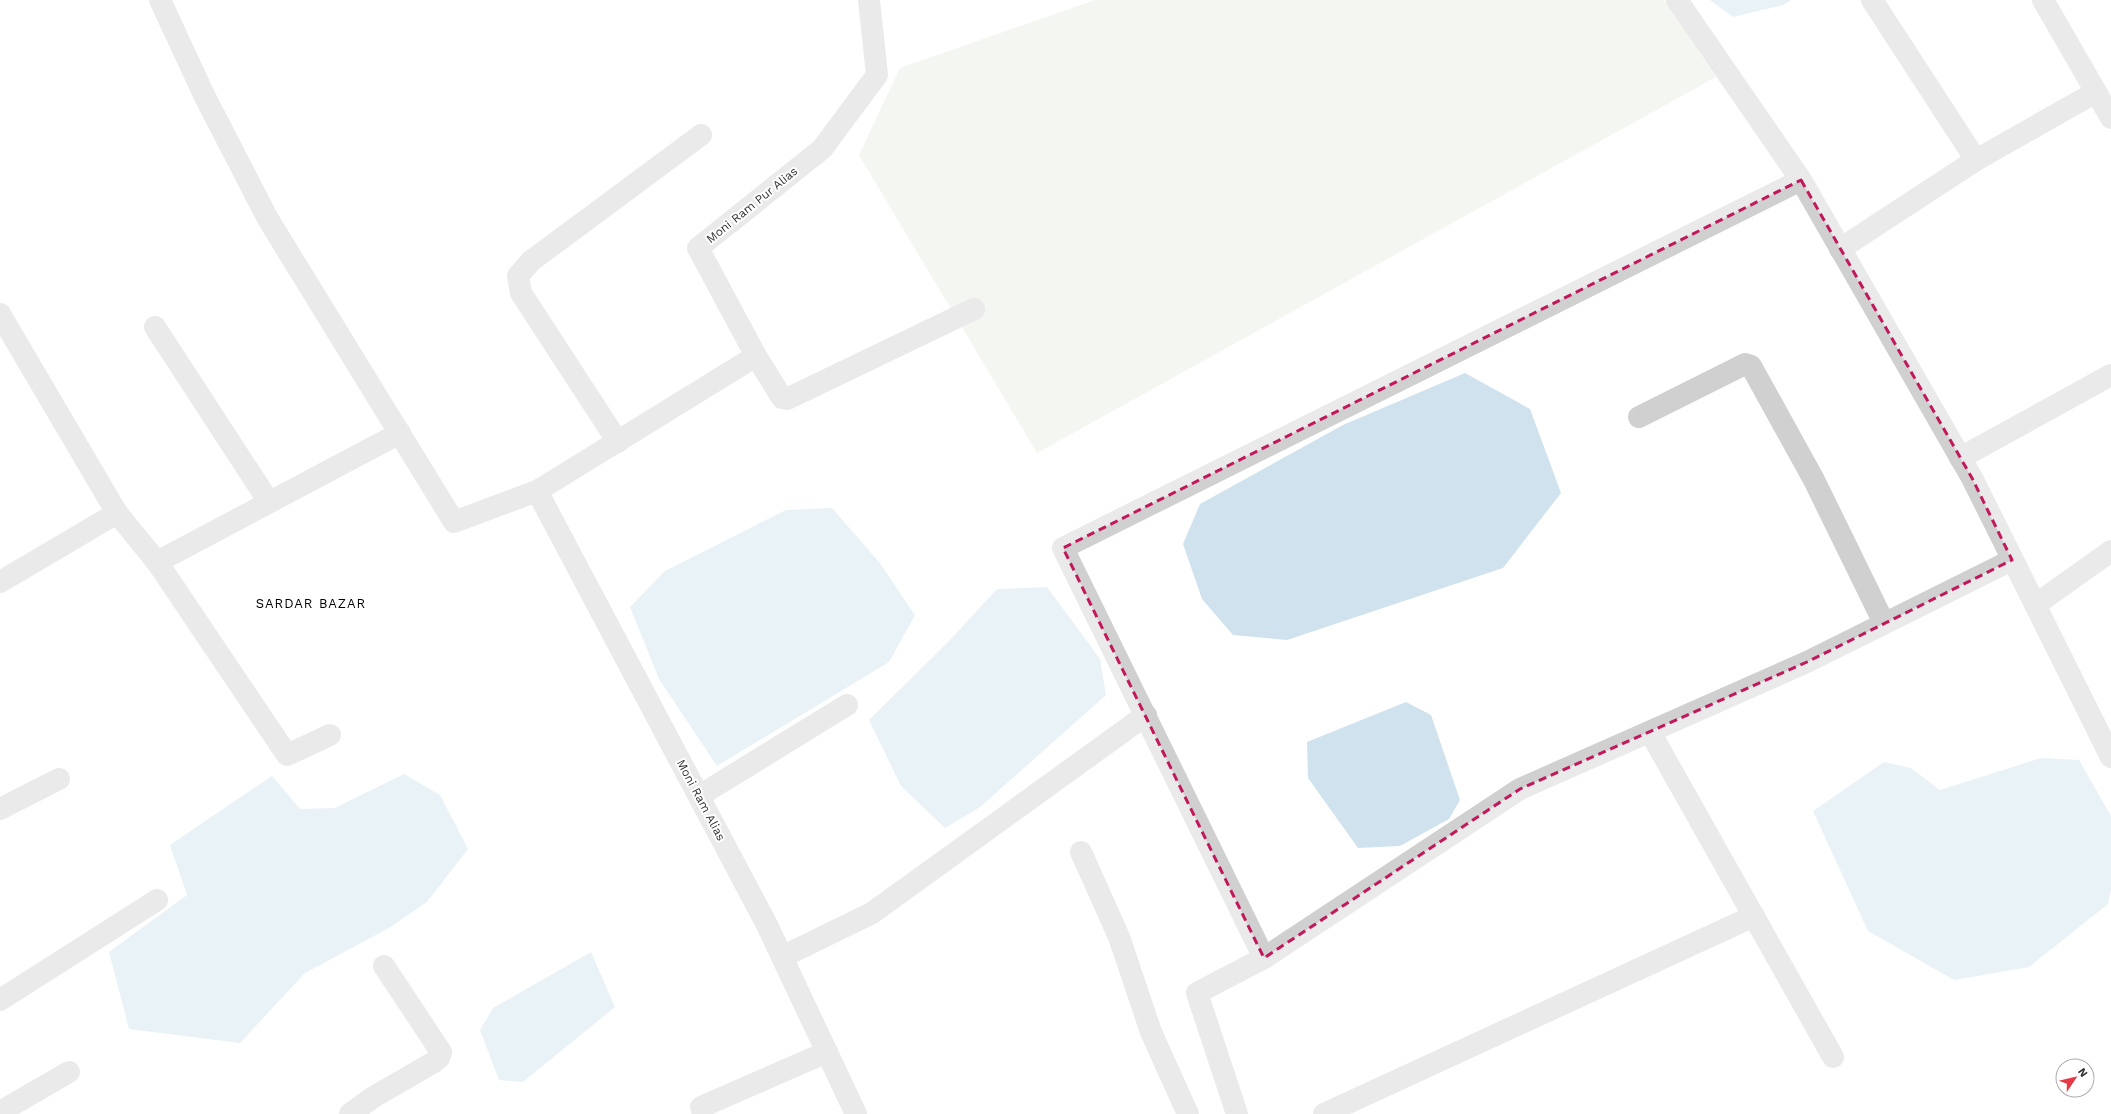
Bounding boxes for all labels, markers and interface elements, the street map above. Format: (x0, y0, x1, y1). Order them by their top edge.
street label: Moni Ram Pur Alias (704, 164, 800, 246)
district label: SARDAR BAZAR (256, 596, 366, 611)
street label: Moni Ram Alias (674, 757, 728, 843)
north arrow (2055, 1058, 2095, 1098)
text: N (2075, 1065, 2090, 1080)

